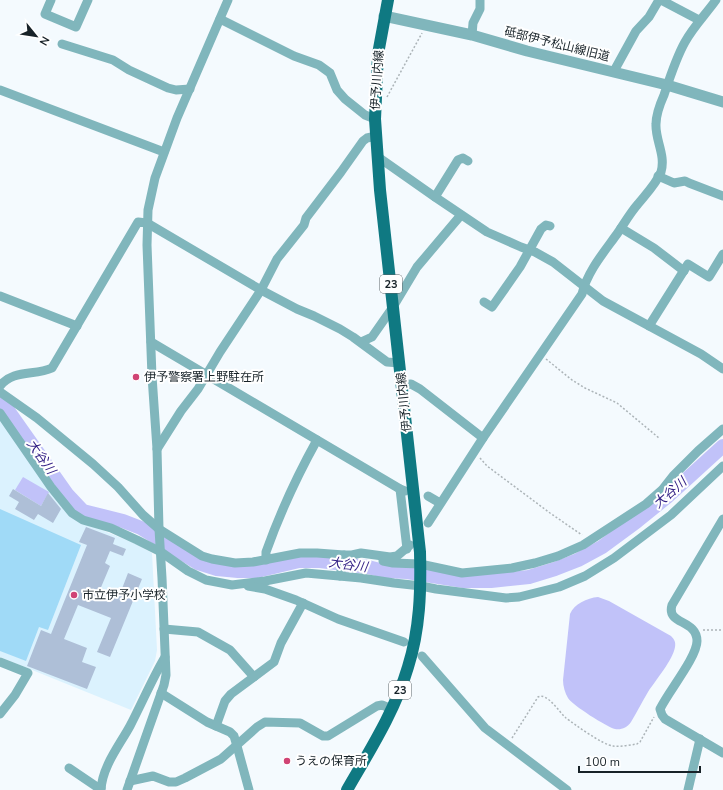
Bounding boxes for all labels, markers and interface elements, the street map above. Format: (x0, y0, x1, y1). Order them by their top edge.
north arrow (16, 16, 56, 56)
street label: 砥部伊予松山線旧道 (503, 23, 611, 65)
text: N (36, 33, 53, 48)
street label: 伊予川内線 (367, 50, 387, 110)
road number: 23 (380, 275, 402, 293)
place label: 伊予警察署上野駐在所 (144, 369, 264, 385)
street label: 伊予川内線 (393, 371, 415, 433)
marker: 伊予警察署上野駐在所 (131, 372, 141, 382)
water label: 大谷川 (22, 436, 61, 480)
water label: 大谷川 (649, 472, 692, 513)
water label: 大谷川 (327, 553, 371, 577)
place label: 市立伊予小学校 (82, 587, 166, 603)
marker: 市立伊予小学校 (69, 590, 79, 600)
road number: 23 (389, 681, 411, 699)
scale bar (579, 748, 700, 774)
place label: うえの保育所 (295, 753, 367, 769)
text: 100 m (585, 754, 620, 770)
marker: うえの保育所 (282, 756, 292, 766)

